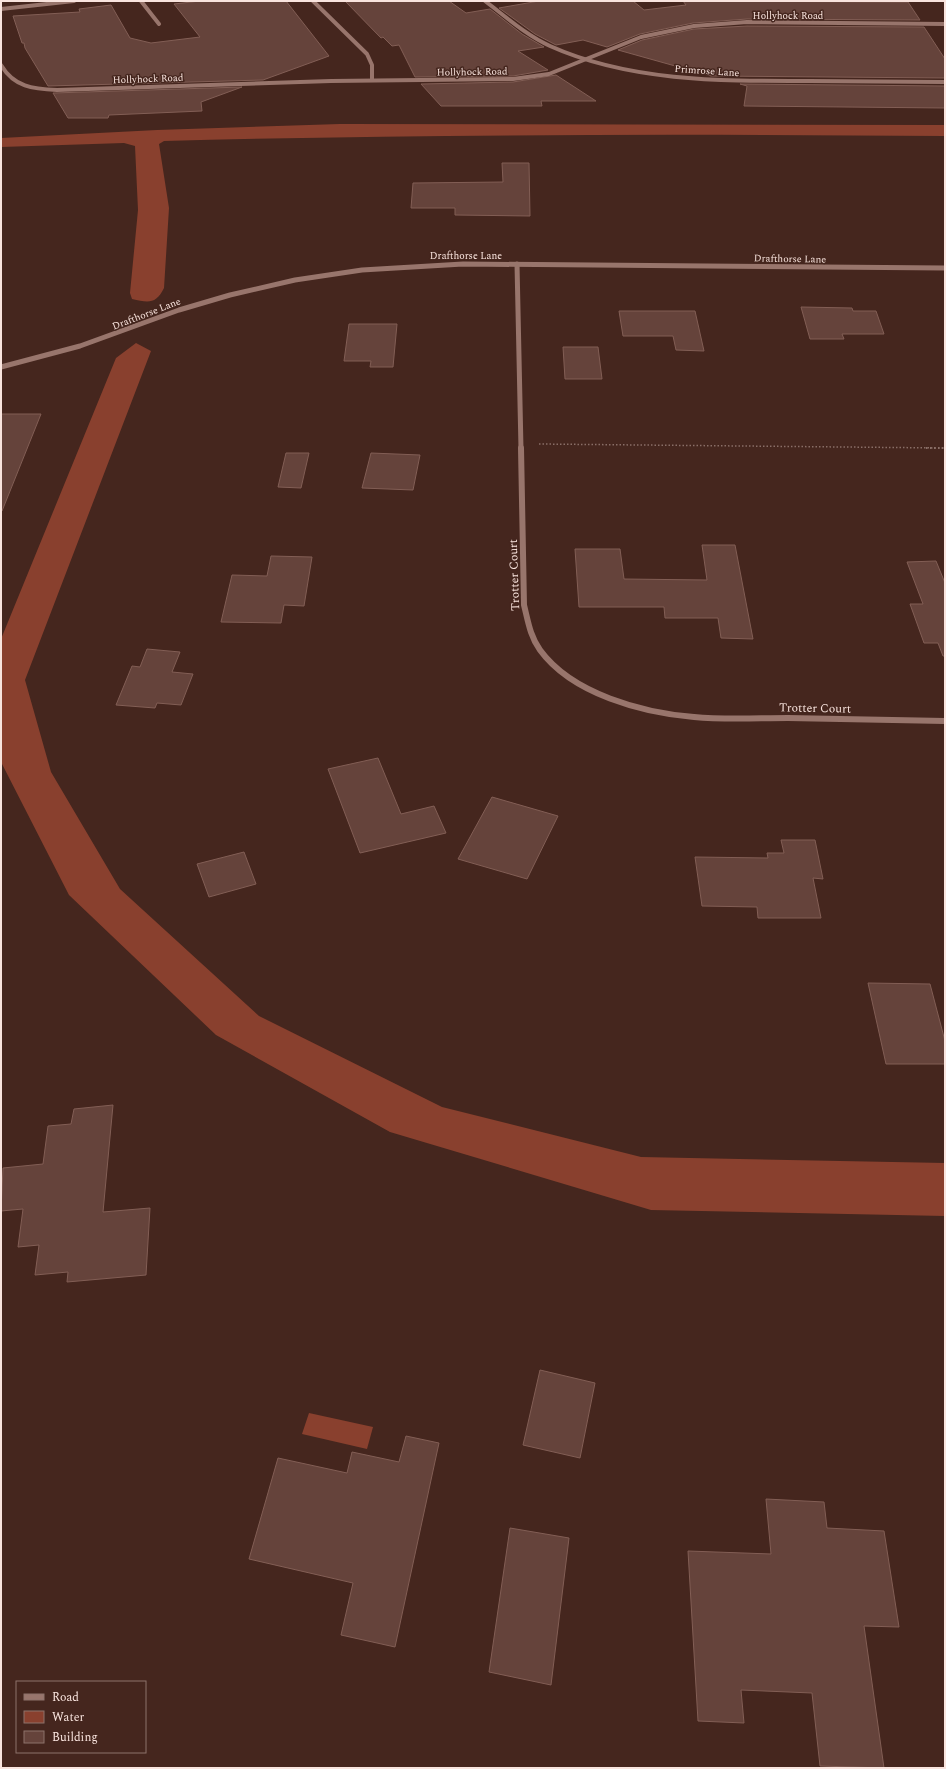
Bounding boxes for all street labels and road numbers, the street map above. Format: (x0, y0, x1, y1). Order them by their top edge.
street label: Hollyhock Road (753, 8, 824, 24)
street label: Primrose Lane (674, 61, 740, 81)
street label: Hollyhock Road (436, 63, 508, 81)
street label: Hollyhock Road (112, 70, 184, 88)
street label: Drafthorse Lane (430, 248, 502, 264)
street label: Drafthorse Lane (754, 250, 826, 268)
street label: Drafthorse Lane (110, 293, 183, 334)
street label: Trotter Court (504, 539, 525, 611)
street label: Trotter Court (779, 698, 851, 719)

